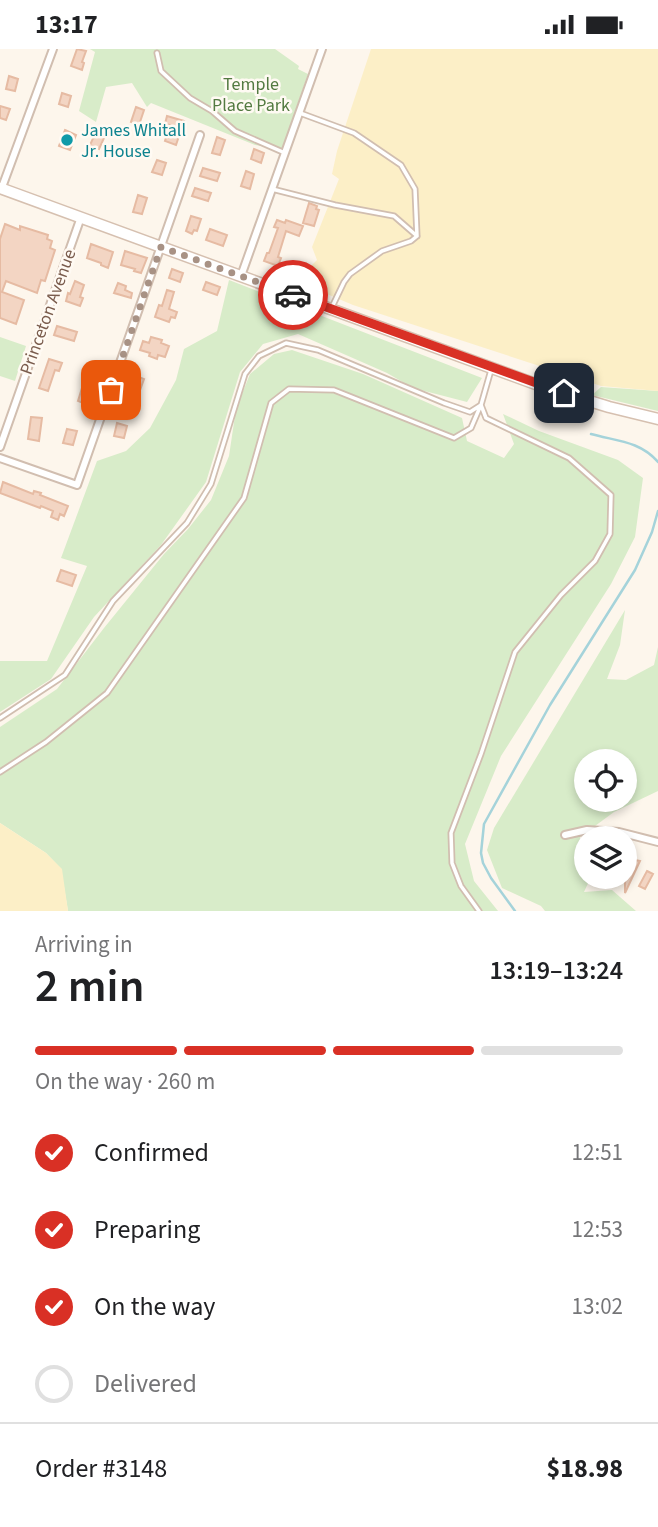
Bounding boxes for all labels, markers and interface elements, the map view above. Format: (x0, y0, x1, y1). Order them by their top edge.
text: 13:17 (35, 6, 98, 43)
park label: Temple Place Park (212, 72, 290, 118)
place label: James Whitall Jr. House (81, 118, 186, 164)
marker: James Whitall Jr. House (59, 132, 75, 148)
street label: Princeton Avenue (14, 246, 82, 378)
courier (258, 260, 328, 330)
icon: car (274, 276, 312, 314)
pin (81, 360, 141, 420)
pin (534, 363, 594, 423)
icon: bag (92, 371, 130, 409)
icon: home (545, 374, 583, 412)
map controls (574, 749, 637, 889)
button: locate (574, 749, 637, 812)
button: layers (574, 826, 637, 889)
text: Arriving in (35, 928, 133, 961)
text: 13:19–13:24 (490, 952, 623, 989)
text: 2 min (35, 954, 144, 1019)
text: On the way · 260 m (35, 1065, 215, 1098)
icon: check (35, 1134, 73, 1172)
text: Confirmed (94, 1134, 209, 1171)
text: 12:51 (572, 1136, 623, 1169)
icon: check (35, 1211, 73, 1249)
text: Preparing (94, 1211, 200, 1248)
text: 12:53 (572, 1213, 623, 1246)
icon: check (35, 1288, 73, 1326)
text: On the way (94, 1288, 215, 1325)
text: 13:02 (572, 1290, 623, 1323)
text: Delivered (94, 1365, 197, 1402)
text: Order #3148 (35, 1450, 167, 1487)
text: $18.98 (547, 1450, 623, 1487)

